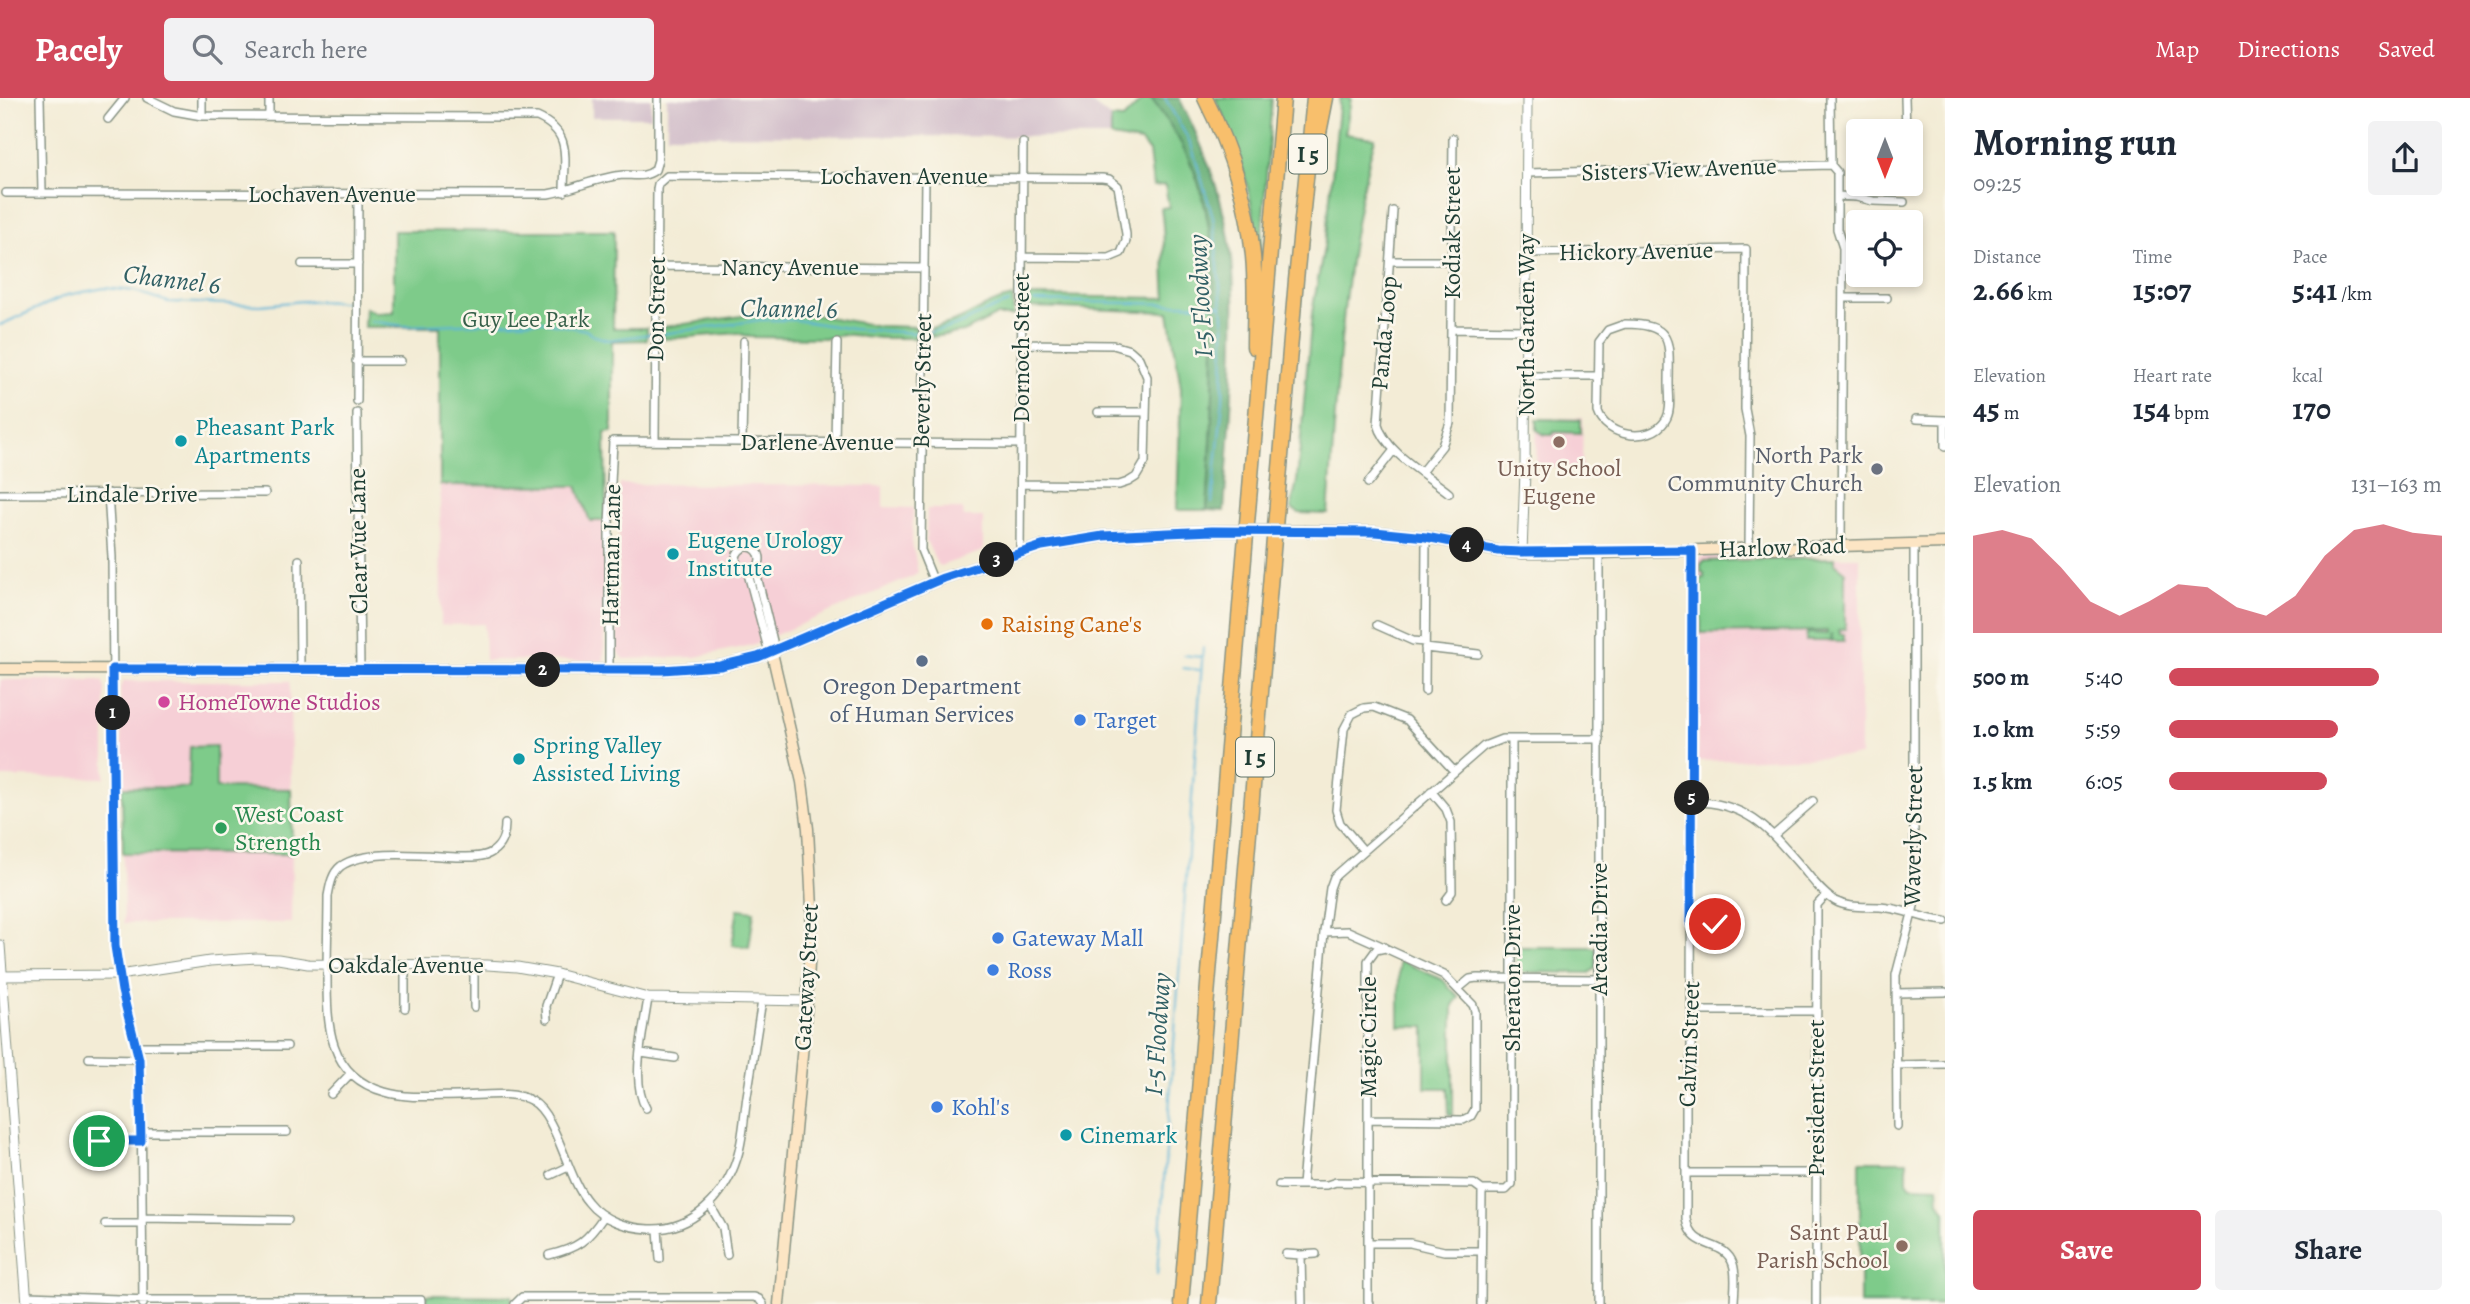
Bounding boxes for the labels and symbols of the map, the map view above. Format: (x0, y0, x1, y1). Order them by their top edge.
north arrow (1846, 119, 1923, 196)
road number: I 5 (1289, 134, 1327, 174)
street label: Sisters View Avenue (1581, 150, 1777, 188)
street label: Lochaven Avenue (820, 160, 988, 192)
street label: Kodiak Street (1436, 167, 1468, 299)
street label: Lochaven Avenue (248, 178, 416, 210)
water label: I-5 Floodway (1180, 233, 1221, 359)
street label: North Garden Way (1510, 233, 1542, 416)
street label: Hickory Avenue (1558, 234, 1714, 268)
street label: Nancy Avenue (721, 251, 859, 283)
water label: Channel 6 (121, 256, 223, 303)
street label: Don Street (639, 256, 673, 362)
street label: Dornoch Street (1005, 273, 1037, 423)
street label: Panda Loop (1363, 274, 1405, 392)
water label: Channel 6 (740, 290, 838, 327)
park label: Guy Lee Park (462, 303, 590, 335)
street label: Beverly Street (905, 313, 939, 449)
place label: Pheasant Park Apartments (194, 411, 335, 471)
street label: Darlene Avenue (740, 426, 894, 458)
marker: Pheasant Park Apartments (173, 433, 189, 449)
marker: Unity School Eugene (1551, 434, 1567, 450)
place label: North Park Community Church (1668, 439, 1863, 499)
place label: Unity School Eugene (1497, 452, 1621, 512)
marker: North Park Community Church (1869, 461, 1885, 477)
street label: Clear Vue Lane (341, 468, 375, 614)
street label: Lindale Drive (66, 478, 198, 510)
street label: Hartman Lane (594, 484, 628, 626)
place label: Eugene Urology Institute (687, 524, 843, 584)
pin: 4 (1450, 528, 1484, 562)
street label: Harlow Road (1718, 529, 1846, 565)
pin: 3 (979, 542, 1014, 578)
marker: Eugene Urology Institute (665, 546, 681, 562)
place label: Raising Cane's (1001, 608, 1142, 640)
marker: Raising Cane's (979, 616, 995, 632)
pin: 2 (526, 652, 560, 688)
marker: Oregon Department of Human Services (914, 653, 930, 669)
place label: Oregon Department of Human Services (823, 670, 1021, 730)
place label: HomeTowne Studios (178, 686, 381, 718)
marker: HomeTowne Studios (156, 694, 172, 710)
pin: 1 (96, 696, 130, 730)
place label: Target (1094, 704, 1157, 736)
marker: Target (1072, 712, 1088, 728)
place label: Spring Valley Assisted Living (532, 729, 681, 789)
road number: I 5 (1236, 737, 1274, 776)
marker: Spring Valley Assisted Living (511, 751, 527, 767)
street label: Waverly Street (1896, 765, 1930, 908)
pin: 5 (1674, 780, 1710, 816)
place label: West Coast Strength (234, 798, 344, 858)
marker: West Coast Strength (213, 820, 229, 836)
street label: Arcadia Drive (1583, 862, 1615, 997)
pin (1685, 894, 1745, 954)
street label: Gateway Street (786, 903, 826, 1051)
street label: Sheraton Drive (1496, 904, 1528, 1052)
place label: Gateway Mall (1012, 922, 1143, 954)
marker: Gateway Mall (990, 930, 1006, 946)
street label: Oakdale Avenue (328, 949, 484, 981)
place label: Ross (1007, 954, 1052, 986)
marker: Ross (985, 962, 1001, 978)
water label: I-5 Floodway (1136, 971, 1179, 1097)
street label: Magic Circle (1352, 976, 1384, 1098)
street label: Calvin Street (1671, 980, 1707, 1108)
street label: President Street (1800, 1019, 1832, 1177)
place label: Kohl's (951, 1091, 1010, 1123)
marker: Kohl's (929, 1099, 945, 1115)
pin (69, 1111, 129, 1171)
place label: Cinemark (1080, 1119, 1178, 1151)
marker: Cinemark (1058, 1127, 1074, 1143)
place label: Saint Paul Parish School (1756, 1216, 1888, 1276)
marker: Saint Paul Parish School (1894, 1238, 1910, 1254)

